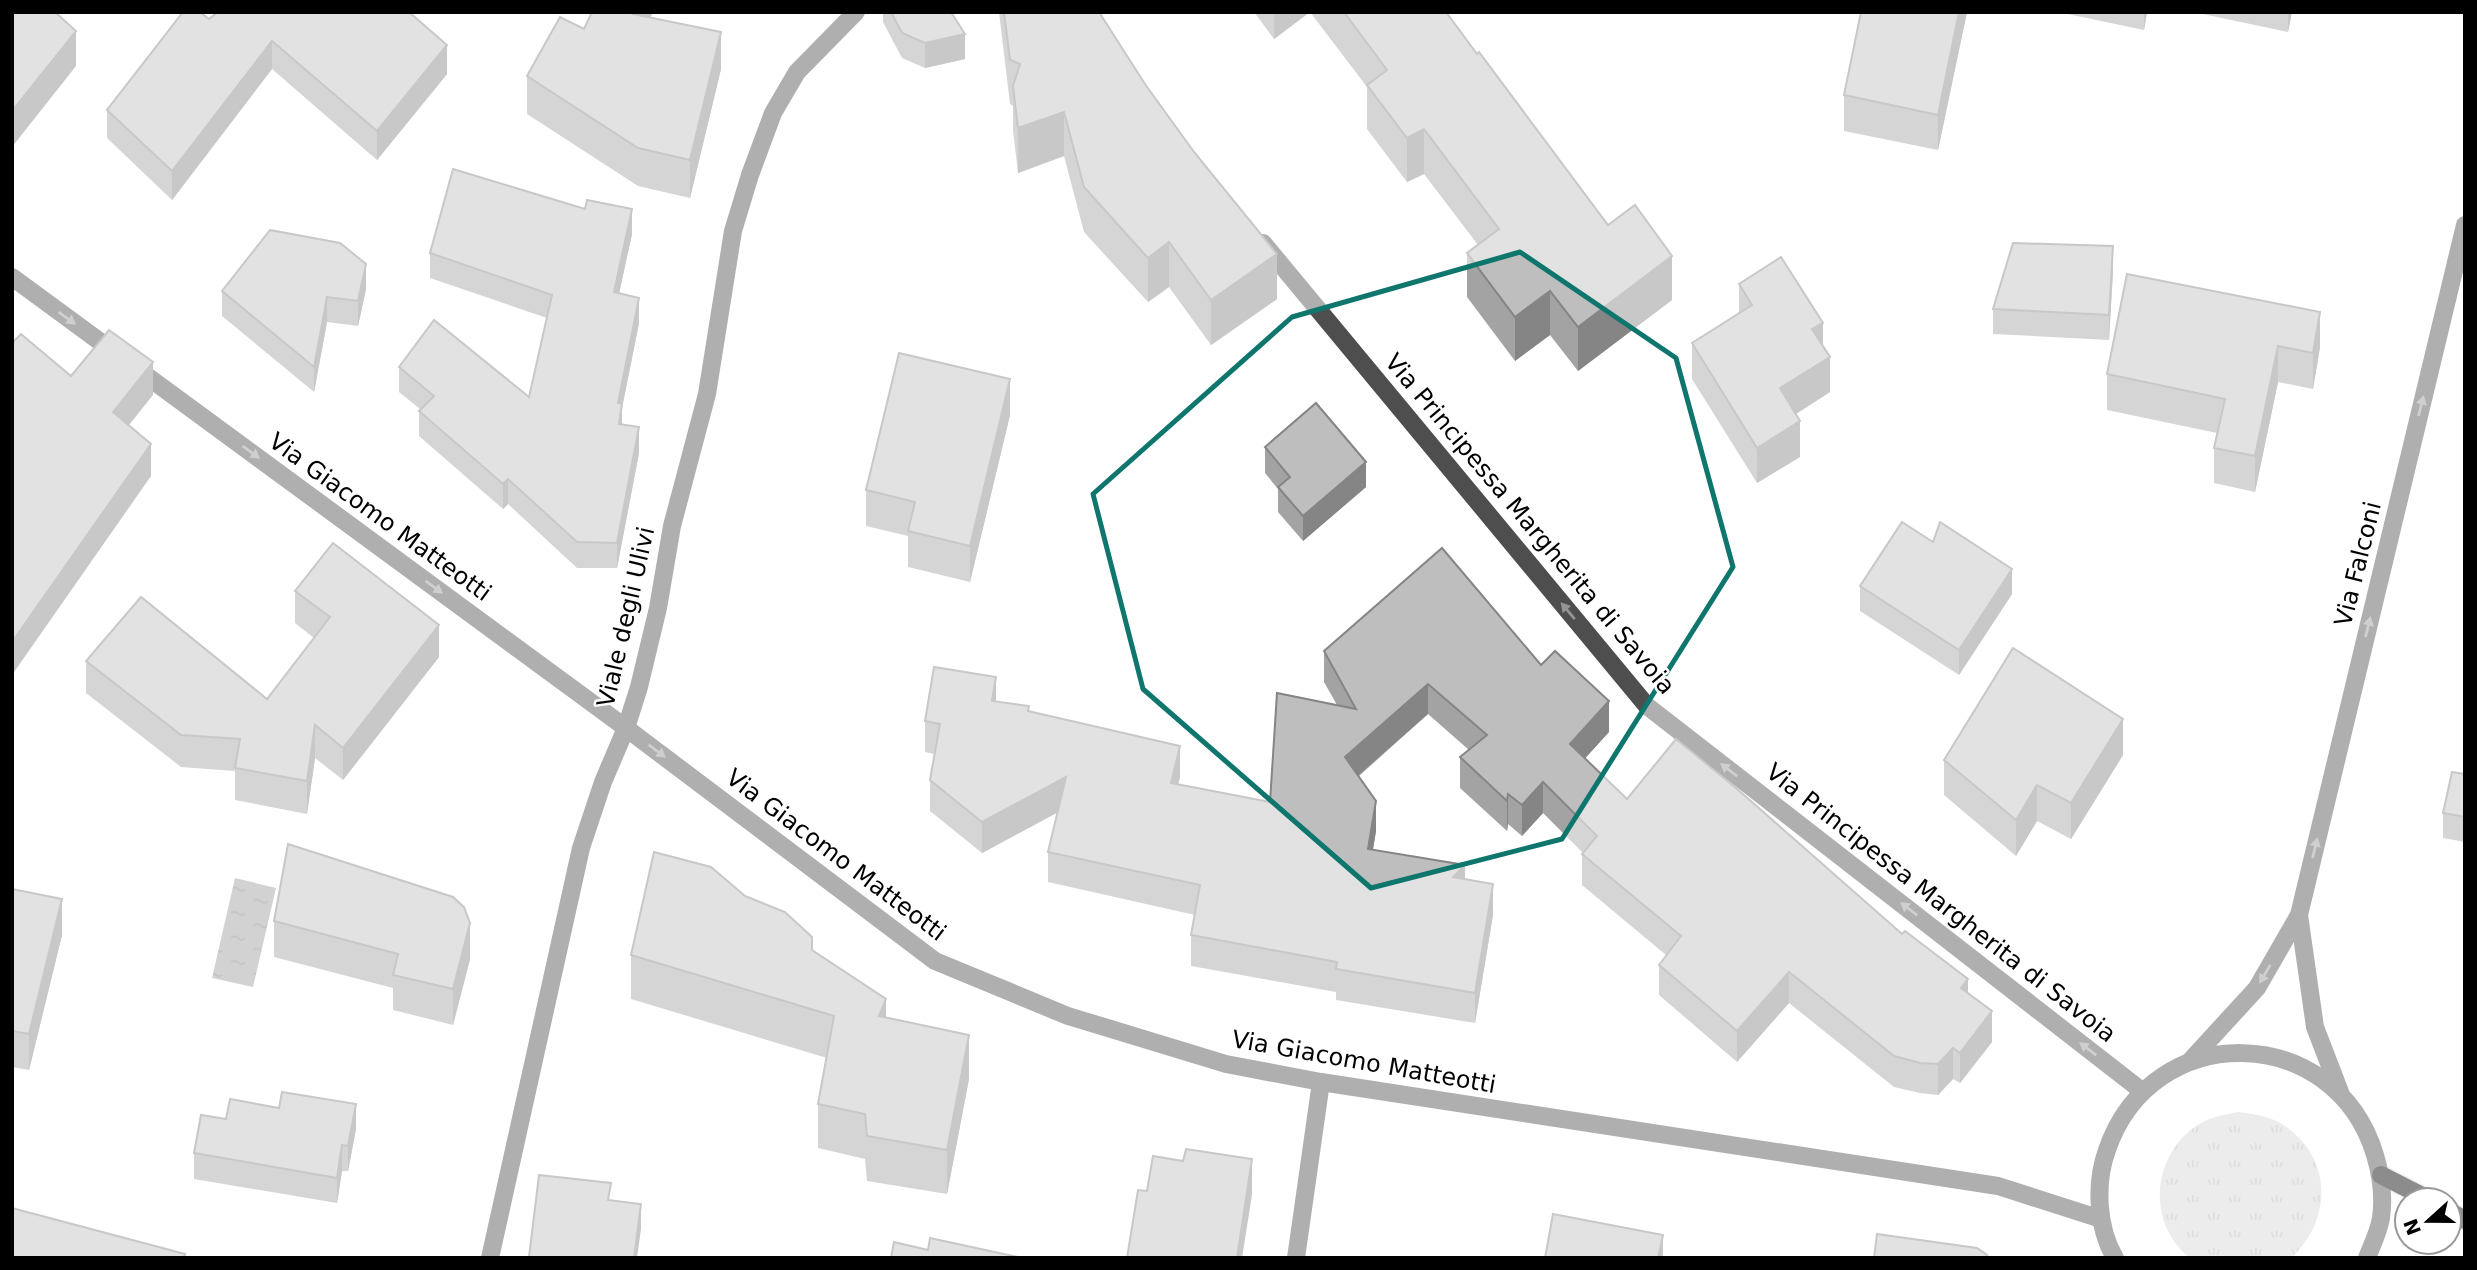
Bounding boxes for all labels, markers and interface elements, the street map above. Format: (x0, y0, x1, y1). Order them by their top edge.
one-way arrow (58, 310, 76, 324)
street label: Via Principessa Margherita di Savoia (1379, 348, 1681, 700)
one-way arrow (2416, 395, 2427, 417)
street label: Via Giacomo Matteotti (264, 427, 496, 607)
one-way arrow (241, 445, 259, 460)
street label: Via Falconi (2329, 499, 2387, 629)
street label: Viale degli Ulivi (592, 524, 660, 710)
one-way arrow (425, 580, 443, 594)
one-way arrow (1561, 602, 1576, 619)
one-way arrow (2363, 616, 2374, 638)
one-way arrow (647, 744, 666, 758)
street label: Via Principessa Margherita di Savoia (1761, 758, 2121, 1048)
one-way arrow (1721, 762, 1739, 777)
street label: Via Giacomo Matteotti (721, 763, 951, 947)
one-way arrow (2310, 837, 2321, 859)
one-way arrow (1900, 902, 1918, 917)
one-way arrow (2259, 964, 2271, 984)
street label: Via Giacomo Matteotti (1230, 1025, 1498, 1099)
one-way arrow (2080, 1042, 2098, 1057)
north arrow (2393, 1186, 2463, 1256)
text: N (2399, 1216, 2425, 1238)

